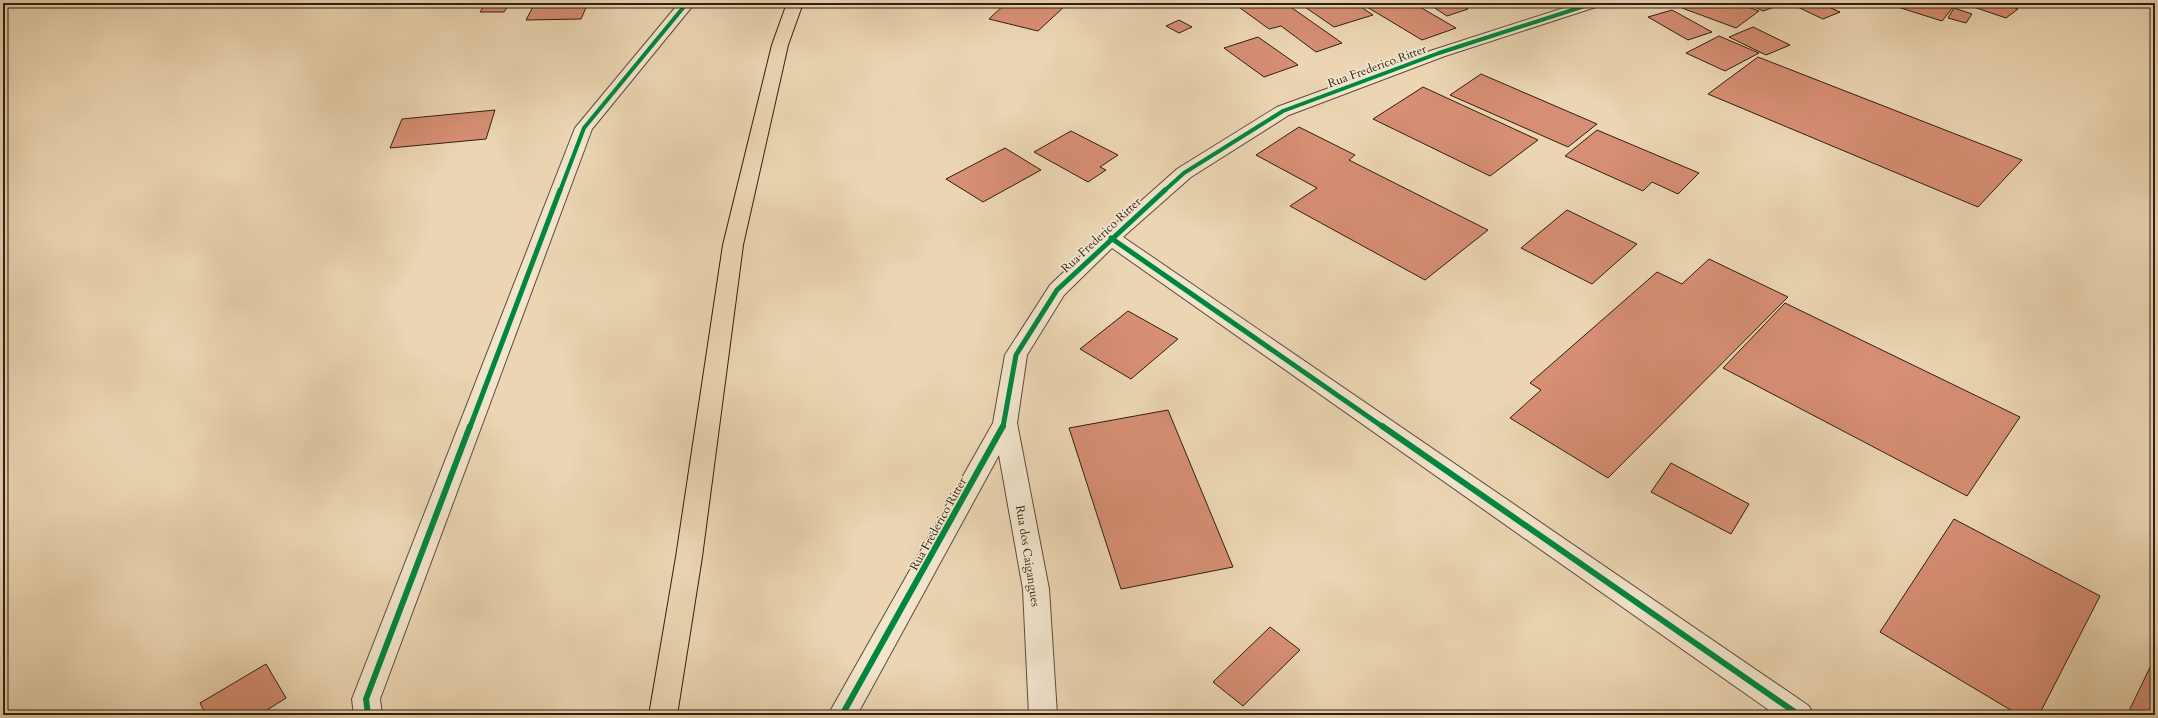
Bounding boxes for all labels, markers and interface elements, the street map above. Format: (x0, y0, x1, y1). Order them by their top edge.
street label: Rua Frederico Ritter (1325, 41, 1429, 91)
street label: Rua Frederico Ritter (1058, 193, 1145, 276)
street label: Rua Frederico Ritter (906, 474, 970, 573)
street label: Rua dos Caigangues (1012, 504, 1044, 608)

